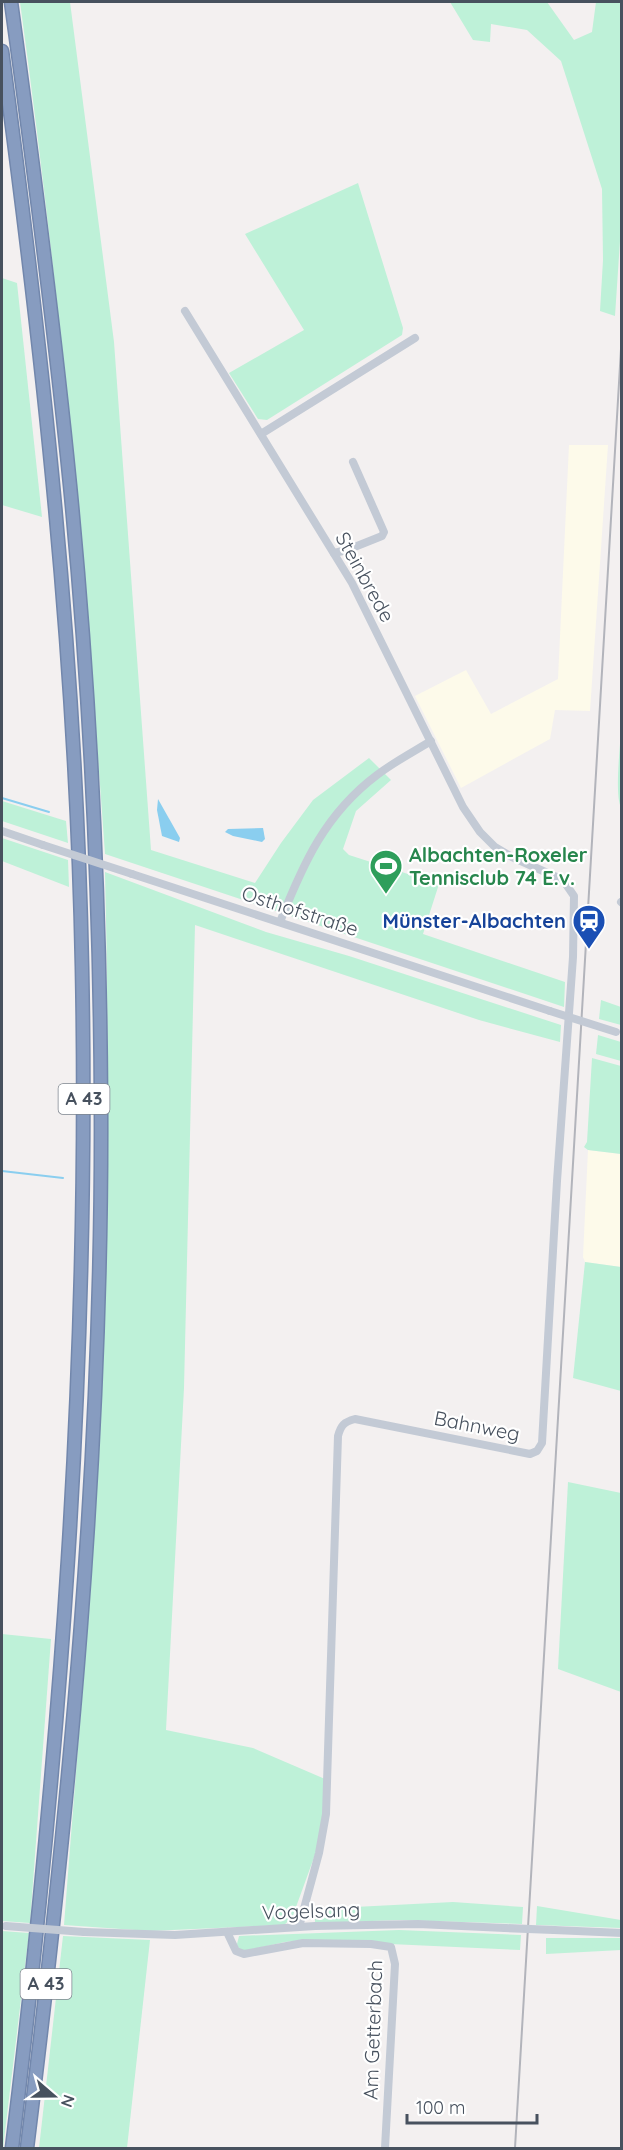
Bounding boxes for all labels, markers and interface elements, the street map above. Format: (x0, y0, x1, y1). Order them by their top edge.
street label: Steinbrede (330, 527, 400, 626)
place label: Albachten-Roxeler Tennisclub 74 E.v. (409, 842, 588, 890)
sports icon: Albachten-Roxeler Tennisclub 74 E.v. (368, 848, 404, 895)
street label: Osthofstraße (239, 880, 362, 941)
station icon: Münster-Albachten (571, 903, 607, 950)
place label: Münster-Albachten (383, 908, 566, 933)
road number: A 43 (58, 1084, 110, 1114)
street label: Bahnweg (432, 1405, 522, 1446)
street label: Vogelsang (261, 1896, 361, 1925)
street label: Am Getterbach (358, 1959, 387, 2101)
road number: A 43 (20, 1969, 72, 1999)
north arrow (24, 2066, 84, 2126)
scale bar (407, 2087, 538, 2125)
text: N (57, 2092, 80, 2110)
text: 100 m (416, 2096, 465, 2119)

